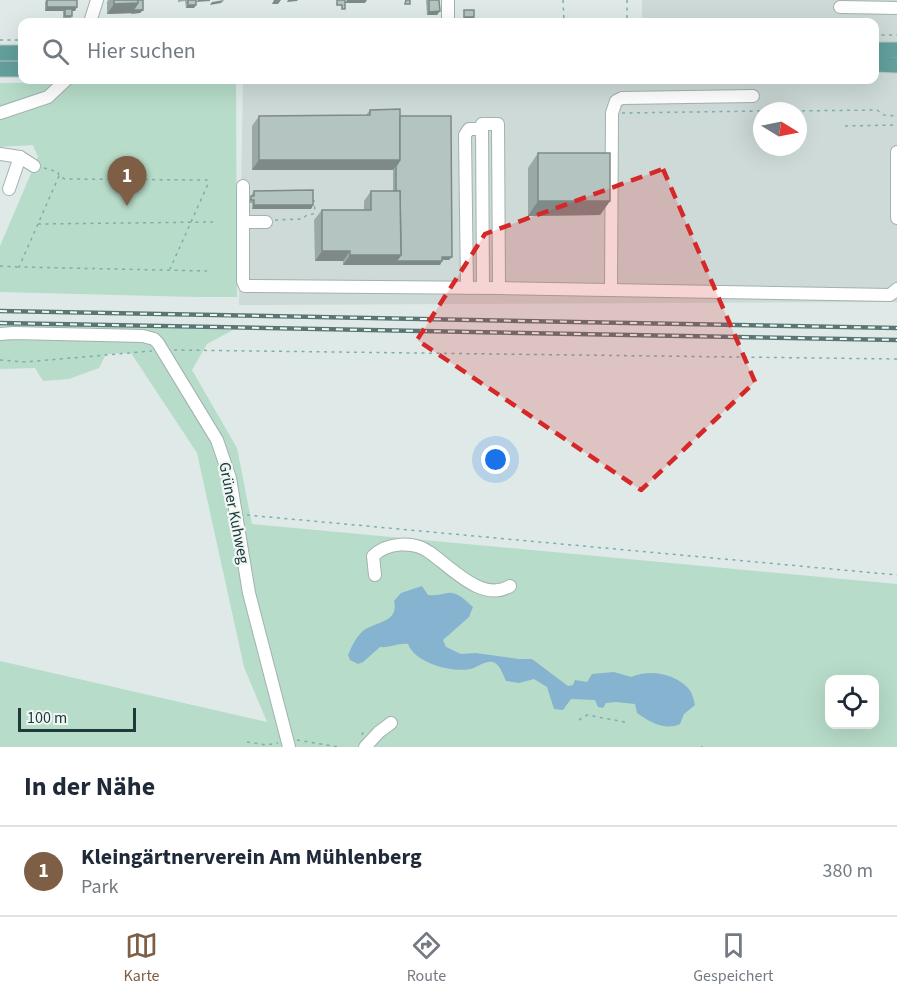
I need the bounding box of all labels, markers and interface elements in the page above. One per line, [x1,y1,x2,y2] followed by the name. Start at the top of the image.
[18,18,879,84] search box
[39,35,72,68] icon: search
[87,35,196,67] text: Hier suchen
[753,102,807,156] north arrow
[108,156,146,206] pin: 1
[481,445,510,474] your location
[213,460,255,566] street label: Grüner Kuhweg
[825,675,879,729] map controls
[825,675,879,729] button: locate
[18,705,136,732] scale bar
[27,707,67,729] text: 100 m
[24,768,155,805] text: In der Nähe
[81,841,422,873] text: Kleingärtnerverein Am Mühlenberg
[38,857,49,885] text: 1
[823,857,873,885] text: 380 m
[81,873,118,901] text: Park
[124,929,160,987] tab: Karte
[407,929,446,987] tab: Route
[693,929,773,987] tab: Gespeichert

